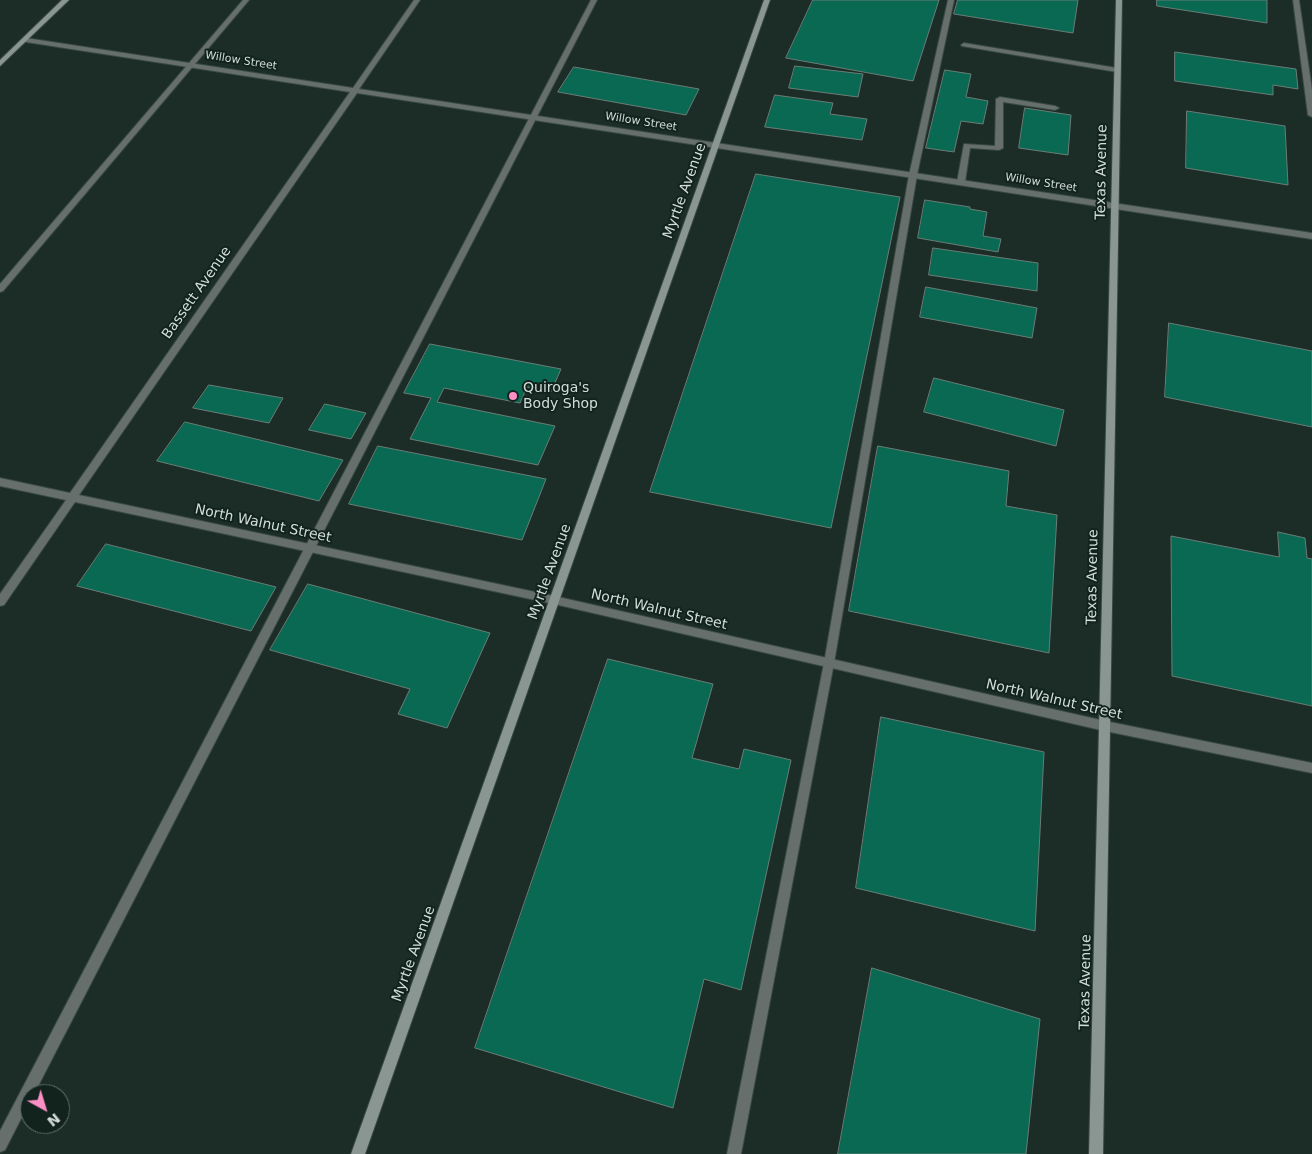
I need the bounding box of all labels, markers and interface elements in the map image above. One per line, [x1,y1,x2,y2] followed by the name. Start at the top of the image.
[204,49,278,73] street label: Willow Street
[604,110,678,134] street label: Willow Street
[1093,124,1111,220] street label: Texas Avenue
[660,141,710,241] street label: Myrtle Avenue
[1004,171,1078,195] street label: Willow Street
[159,244,235,342] street label: Bassett Avenue
[523,380,598,412] place label: Quiroga's Body Shop
[507,390,519,402] marker: Quiroga's Body Shop
[193,501,333,547] street label: North Walnut Street
[525,522,575,622] street label: Myrtle Avenue
[1084,529,1102,625] street label: Texas Avenue
[589,586,729,634] street label: North Walnut Street
[984,676,1124,724] street label: North Walnut Street
[389,904,439,1004] street label: Myrtle Avenue
[1077,934,1095,1030] street label: Texas Avenue
[20,1084,70,1134] north arrow
[44,1110,63,1130] text: N

